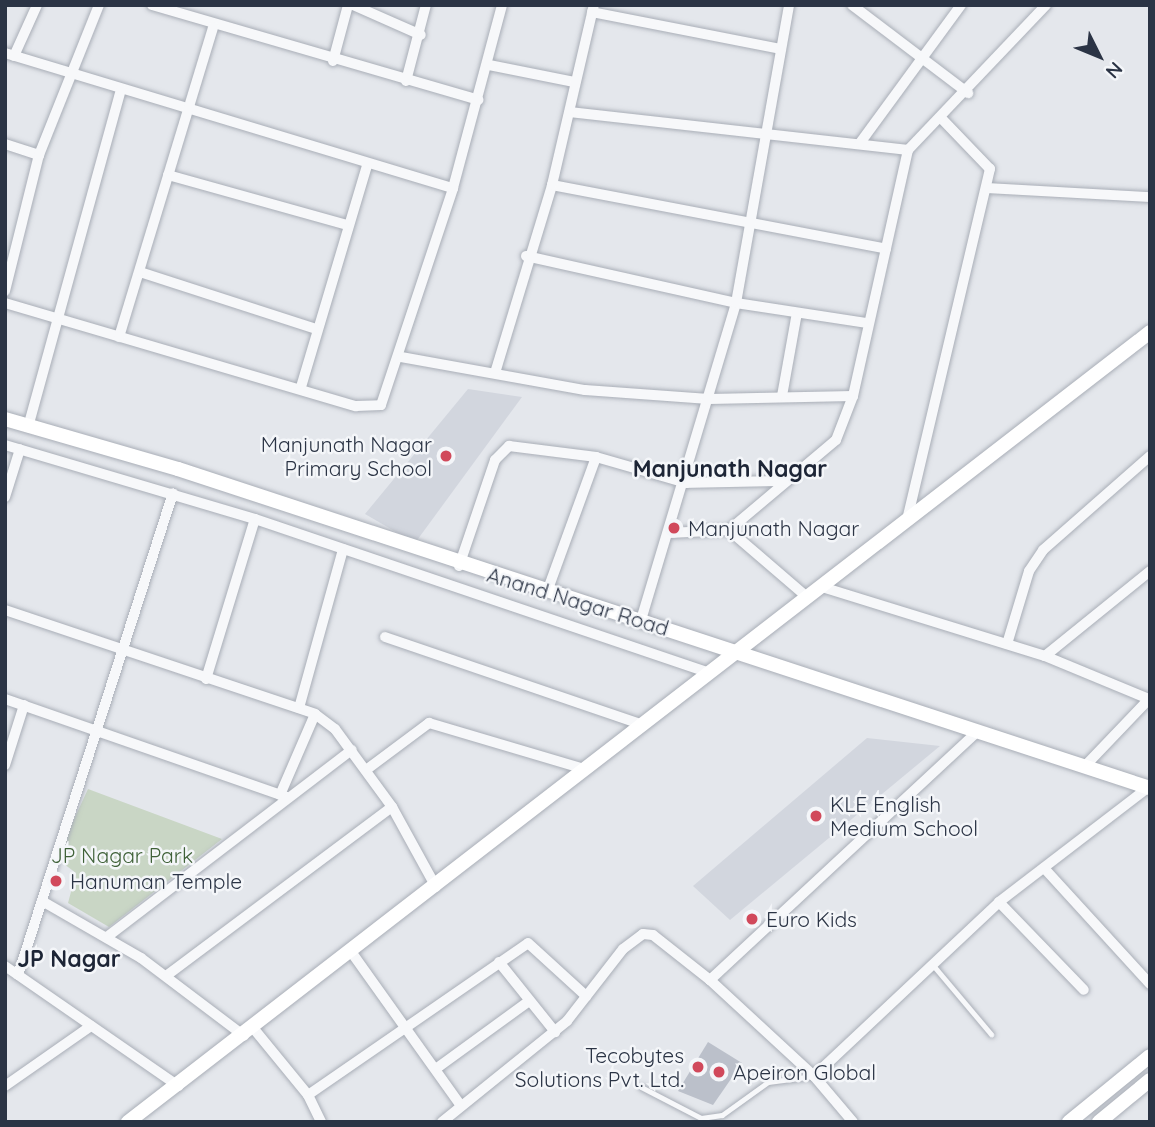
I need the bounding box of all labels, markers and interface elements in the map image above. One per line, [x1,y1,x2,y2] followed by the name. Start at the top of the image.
[1064,21,1134,91] north arrow
[1101,57,1128,84] text: N
[261,431,432,481] place label: Manjunath Nagar Primary School
[438,448,454,464] marker: Manjunath Nagar Primary School
[633,455,827,483] district label: Manjunath Nagar
[688,515,859,541] place label: Manjunath Nagar
[666,520,682,536] marker: Manjunath Nagar
[484,561,672,641] street label: Anand Nagar Road
[830,791,978,841] place label: KLE English Medium School
[808,808,824,824] marker: KLE English Medium School
[51,842,193,868] park label: JP Nagar Park
[70,868,242,894] place label: Hanuman Temple
[48,873,64,889] marker: Hanuman Temple
[766,906,857,932] place label: Euro Kids
[744,911,760,927] marker: Euro Kids
[17,945,121,973] district label: JP Nagar
[515,1042,684,1092] place label: Tecobytes Solutions Pvt. Ltd.
[690,1059,706,1075] marker: Tecobytes Solutions Pvt. Ltd.
[733,1059,876,1085] place label: Apeiron Global
[711,1064,727,1080] marker: Apeiron Global

